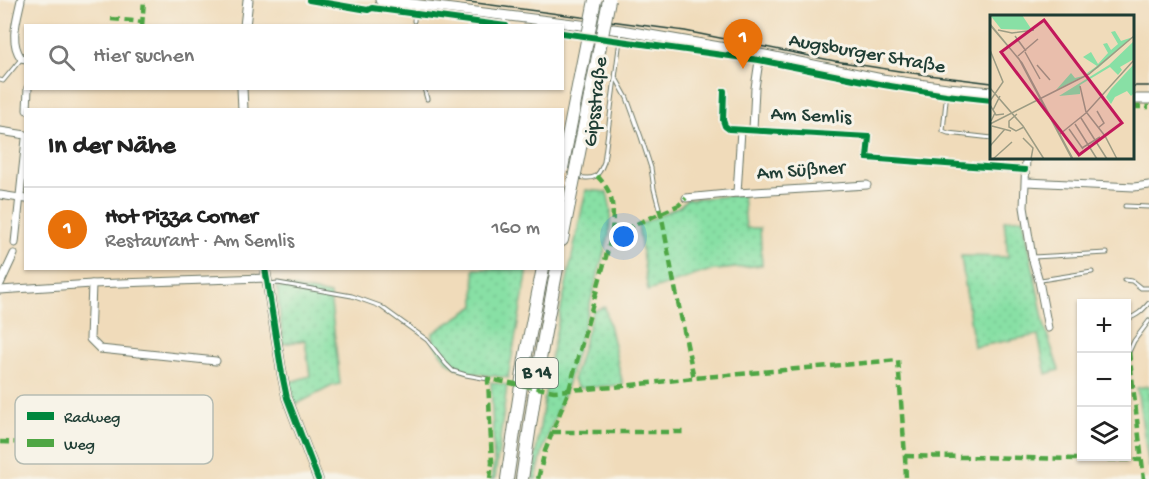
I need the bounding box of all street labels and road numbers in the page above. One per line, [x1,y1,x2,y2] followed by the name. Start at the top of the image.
[787,30,948,80] street label: Augsburger Straße
[580,55,614,148] street label: Gipsstraße
[770,103,852,131] street label: Am Semlis
[756,157,848,187] street label: Am Süßner
[516,358,558,388] road number: B 14

